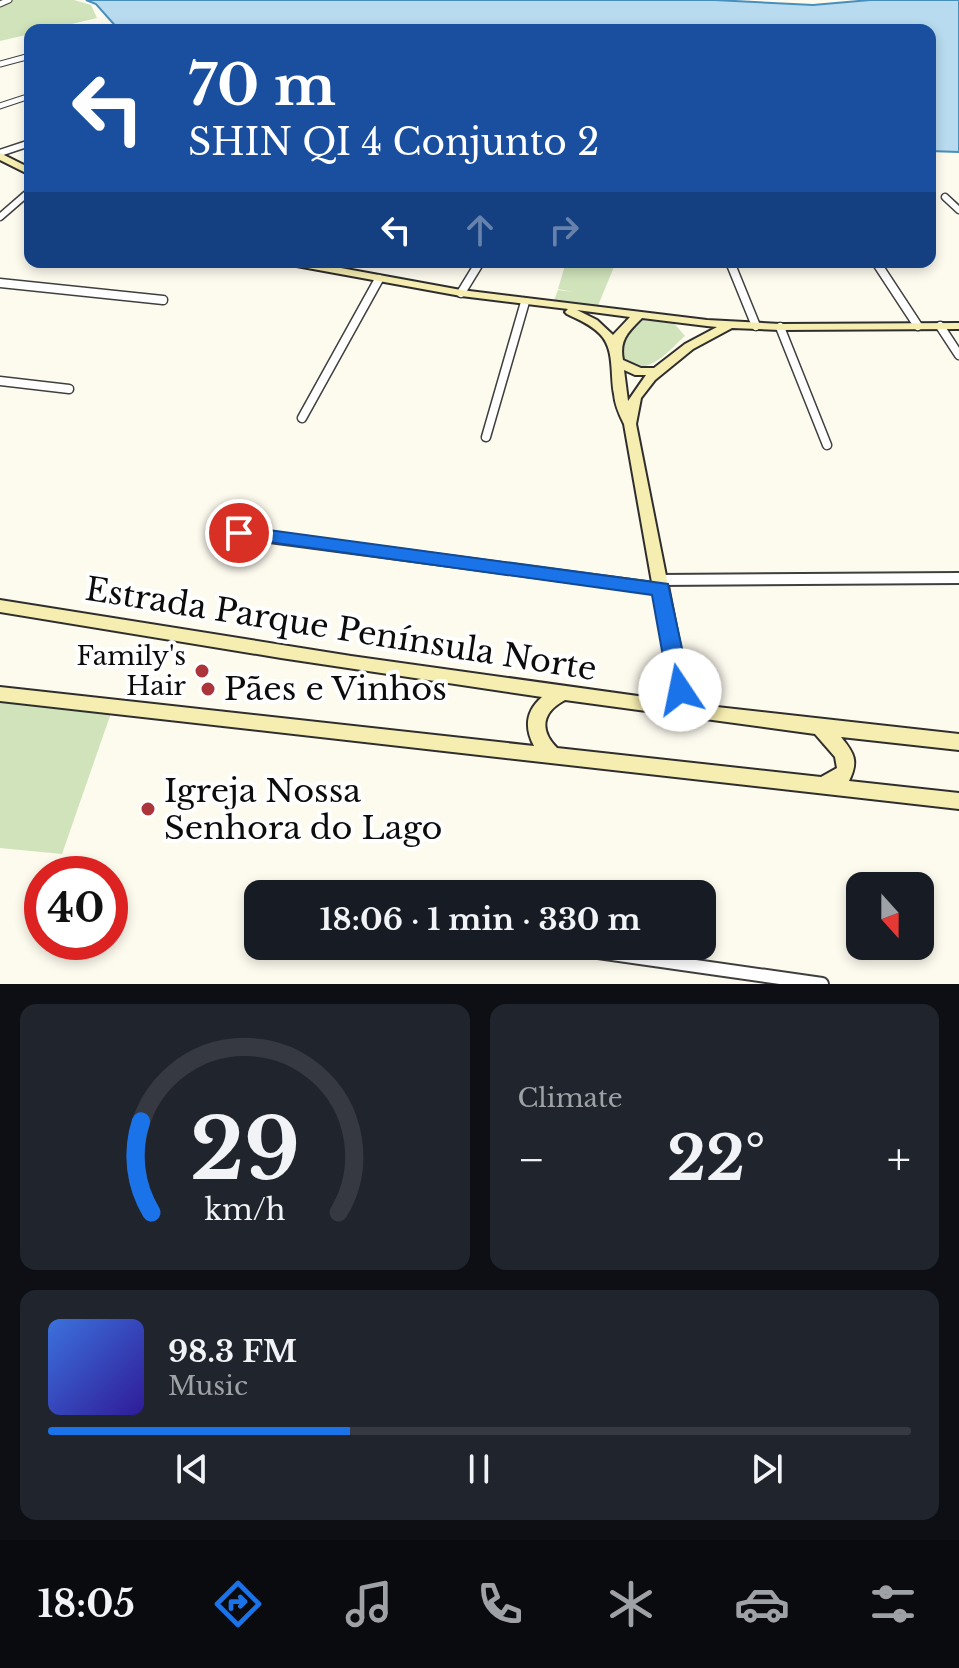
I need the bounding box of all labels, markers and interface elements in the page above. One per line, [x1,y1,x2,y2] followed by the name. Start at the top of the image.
[188,51,336,120] text: 70 m
[56,56,160,160] icon: left
[188,120,599,165] text: SHIN QI 4 Conjunto 2
[374,208,418,252] icon: left
[458,208,502,252] icon: ahead
[542,208,586,252] icon: right
[205,499,273,567] pin
[217,511,261,555] icon: arrive
[83,569,599,689] street label: Estrada Parque Península Norte
[76,640,187,702] place label: Family's Hair
[638,648,722,732] position arrow
[193,662,211,680] marker: Family's Hair
[224,669,447,709] place label: Pães e Vinhos
[199,680,217,698] marker: Pães e Vinhos
[164,771,442,848] place label: Igreja Nossa Senhora do Lago
[139,800,157,818] marker: Igreja Nossa Senhora do Lago
[24,856,128,960] speed limit sign: 40
[846,872,934,960] north arrow
[846,872,934,960] map controls
[319,901,641,938] text: 18:06 · 1 min · 330 m
[518,1082,623,1114] text: Climate
[190,1098,300,1201] text: 29
[667,1122,765,1196] text: 22°
[518,1132,545,1187] text: −
[887,1132,911,1187] text: +
[204,1192,285,1228] text: km/h
[168,1333,297,1370] text: 98.3 FM
[168,1370,248,1402] text: Music
[170,1447,214,1491] icon: previous
[457,1447,501,1491] icon: pause
[745,1447,789,1491] icon: next
[210,1576,266,1632] icon: directions
[341,1576,397,1632] icon: music
[472,1576,528,1632] icon: phone
[603,1576,659,1632] icon: climate
[734,1576,790,1632] icon: car
[865,1576,921,1632] icon: filters
[38,1582,135,1627] text: 18:05

